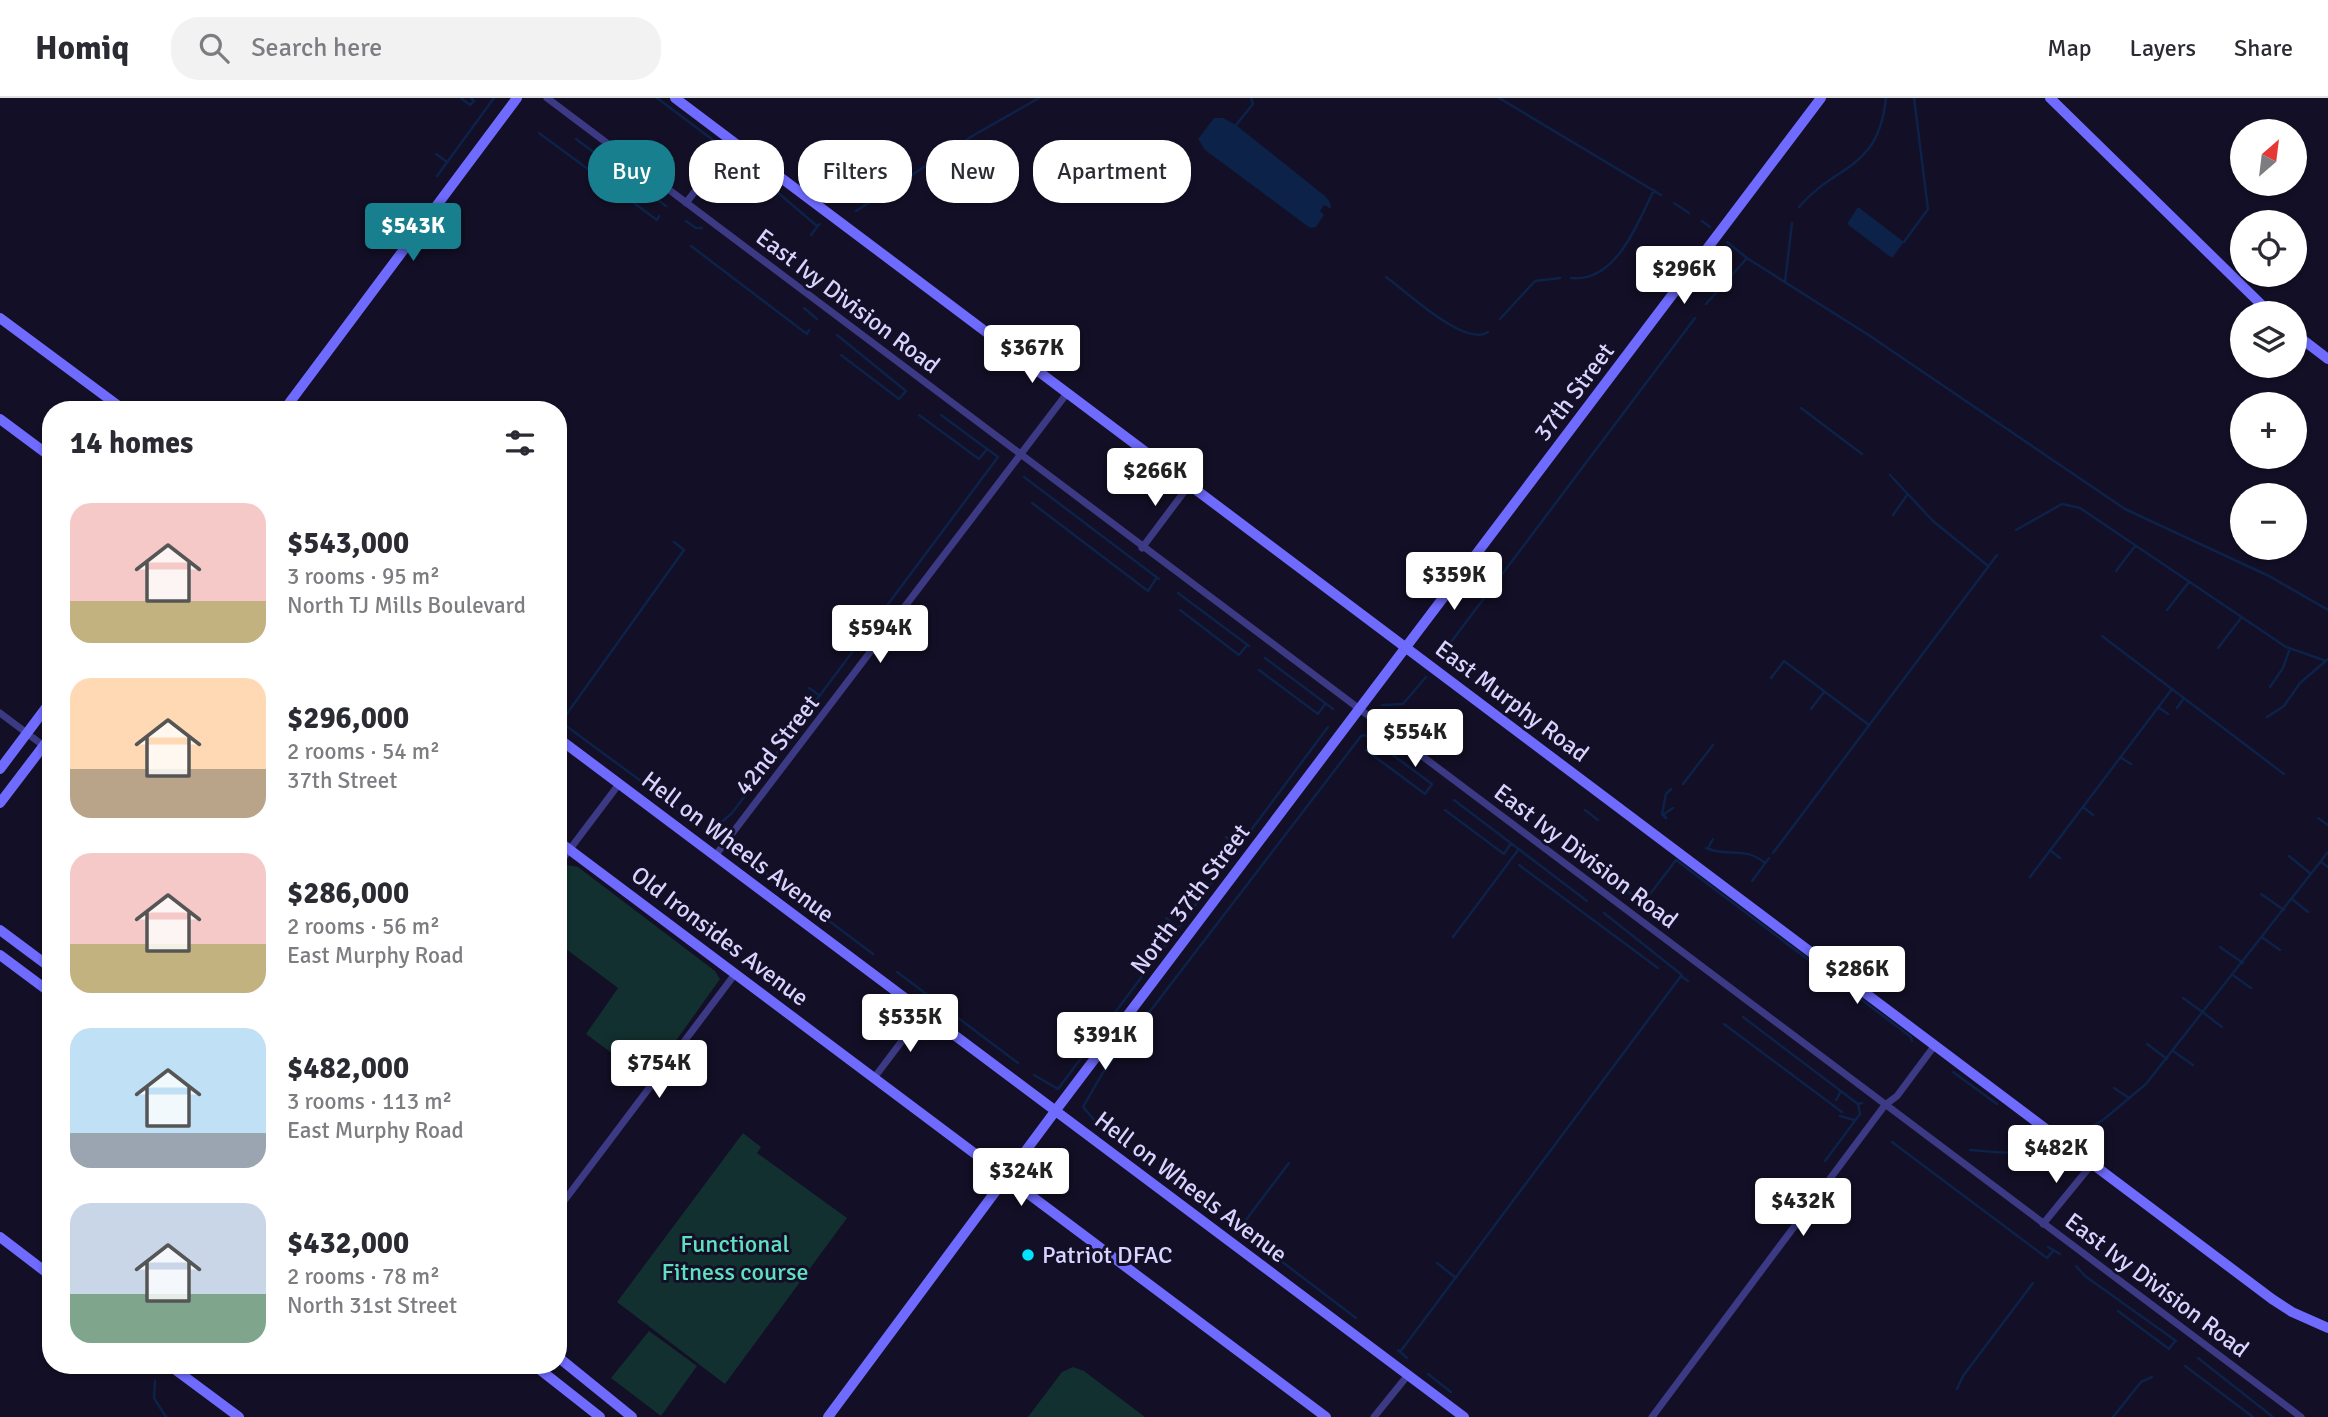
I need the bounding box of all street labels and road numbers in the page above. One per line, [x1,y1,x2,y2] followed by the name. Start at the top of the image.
[750,222,946,380] street label: East Ivy Division Road
[1527,337,1621,447] street label: 37th Street
[1429,634,1595,768] street label: East Murphy Road
[728,689,826,801] street label: 42nd Street
[636,765,840,929] street label: Hell on Wheels Avenue
[1488,777,1684,935] street label: East Ivy Division Road
[1124,818,1256,980] street label: North 37th Street
[625,860,815,1012] street label: Old Ironsides Avenue
[1089,1105,1293,1269] street label: Hell on Wheels Avenue
[2059,1206,2255,1364] street label: East Ivy Division Road

